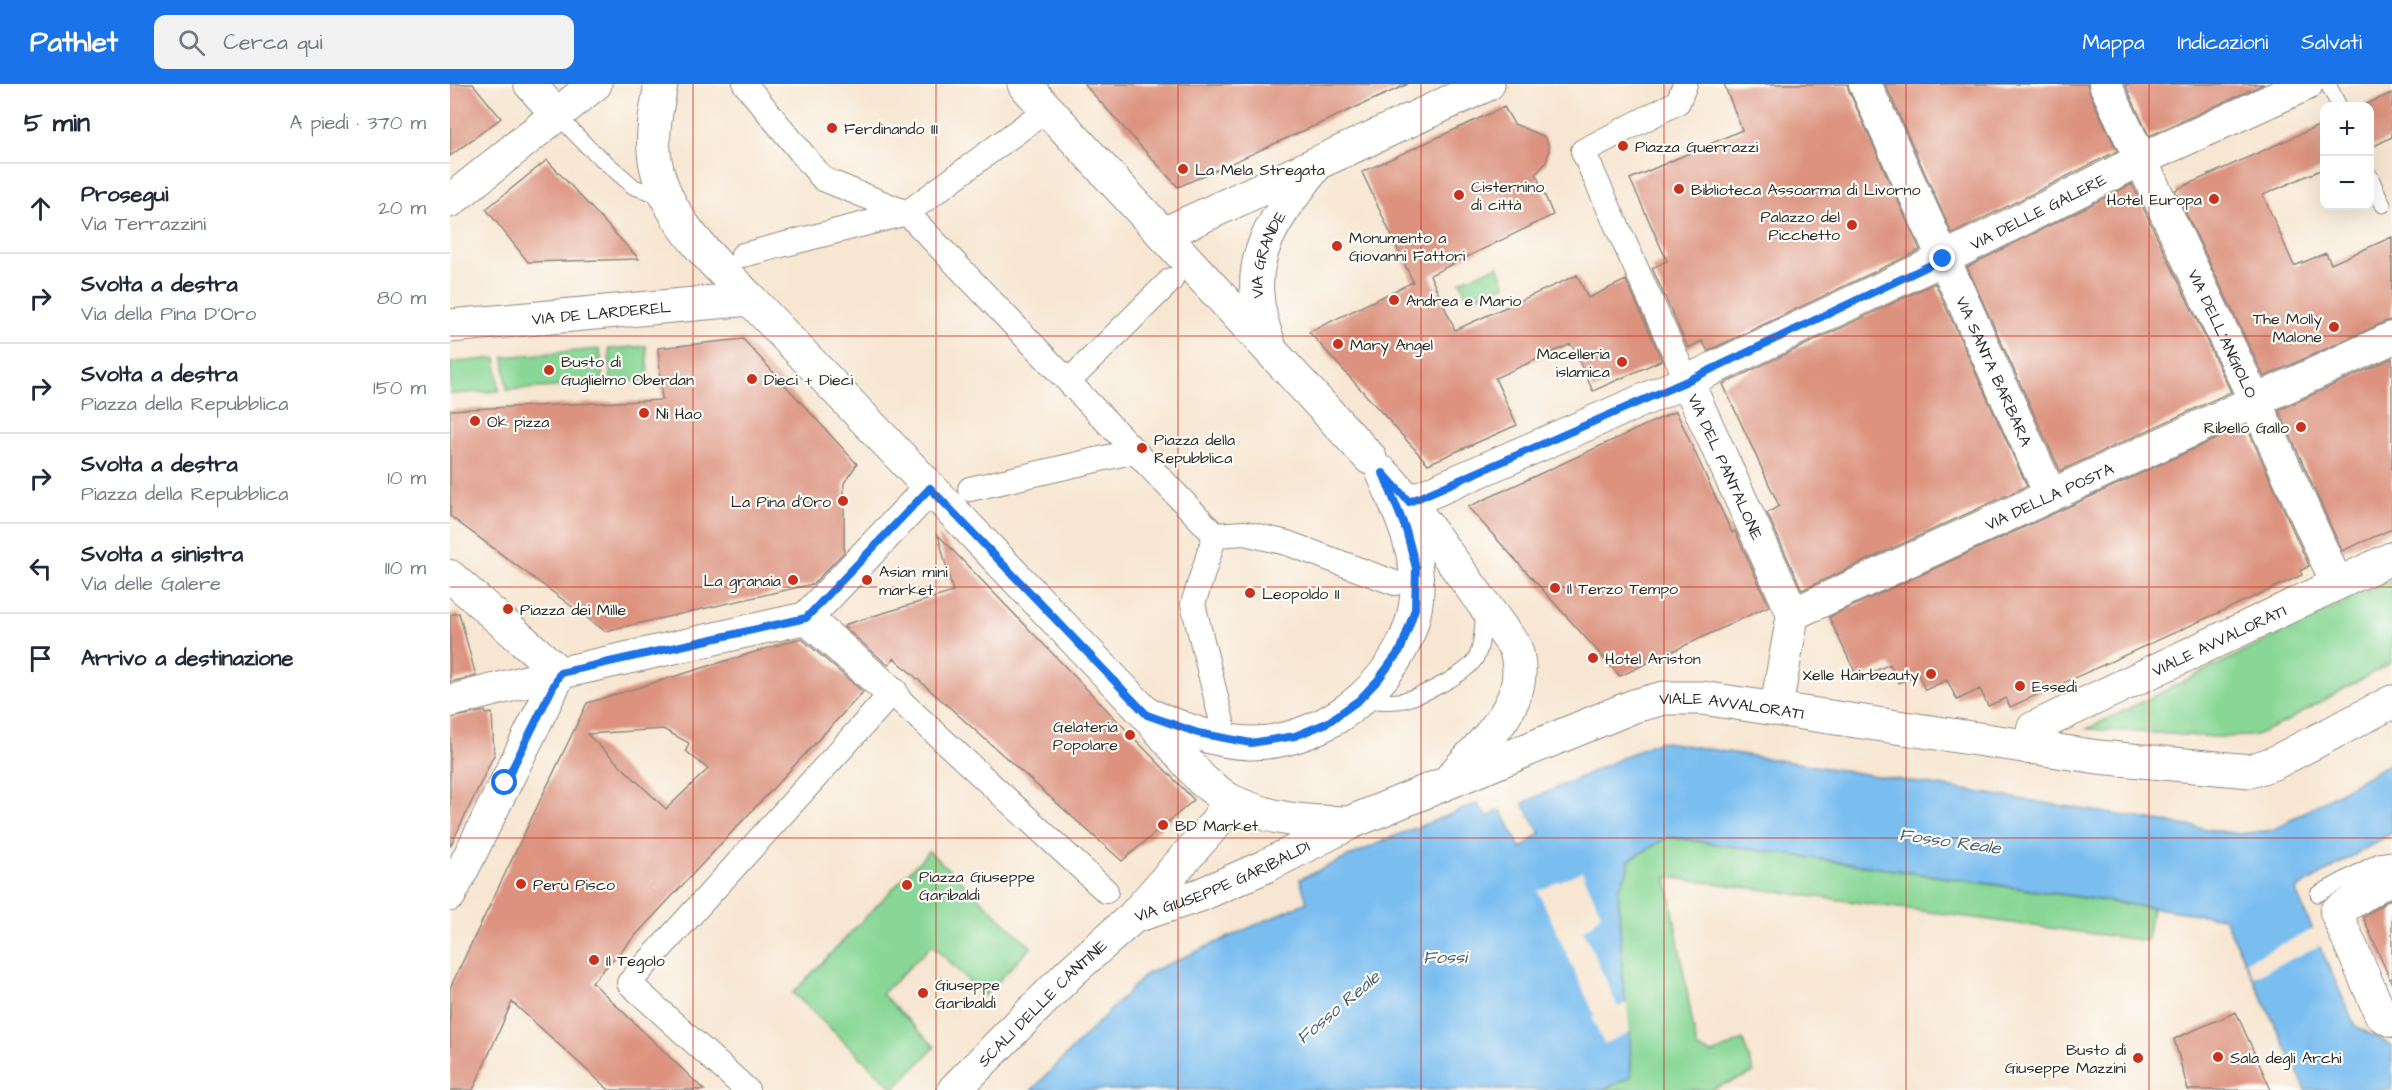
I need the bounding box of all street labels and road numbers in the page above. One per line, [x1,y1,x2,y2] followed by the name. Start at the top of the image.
[1967,169,2111,256] street label: VIA DELLE GALERE
[1246,206,1292,299] street label: VIA GRANDE
[2182,266,2262,402] street label: VIA DELL'ANGIOLO
[1950,293,2037,450] street label: VIA SANTA BARBARA
[531,296,672,331] street label: VIA DE LARDEREL
[1682,390,1768,544] street label: VIA DEL PANTALONE
[1982,458,2117,536] street label: VIA DELLA POSTA
[2149,600,2290,682] street label: VIALE AVVALORATI
[1659,688,1806,725] street label: VIALE AVVALORATI
[1132,835,1314,927] street label: VIA GIUSEPPE GARIBALDI
[973,935,1113,1072] street label: SCALI DELLE CANTINE

